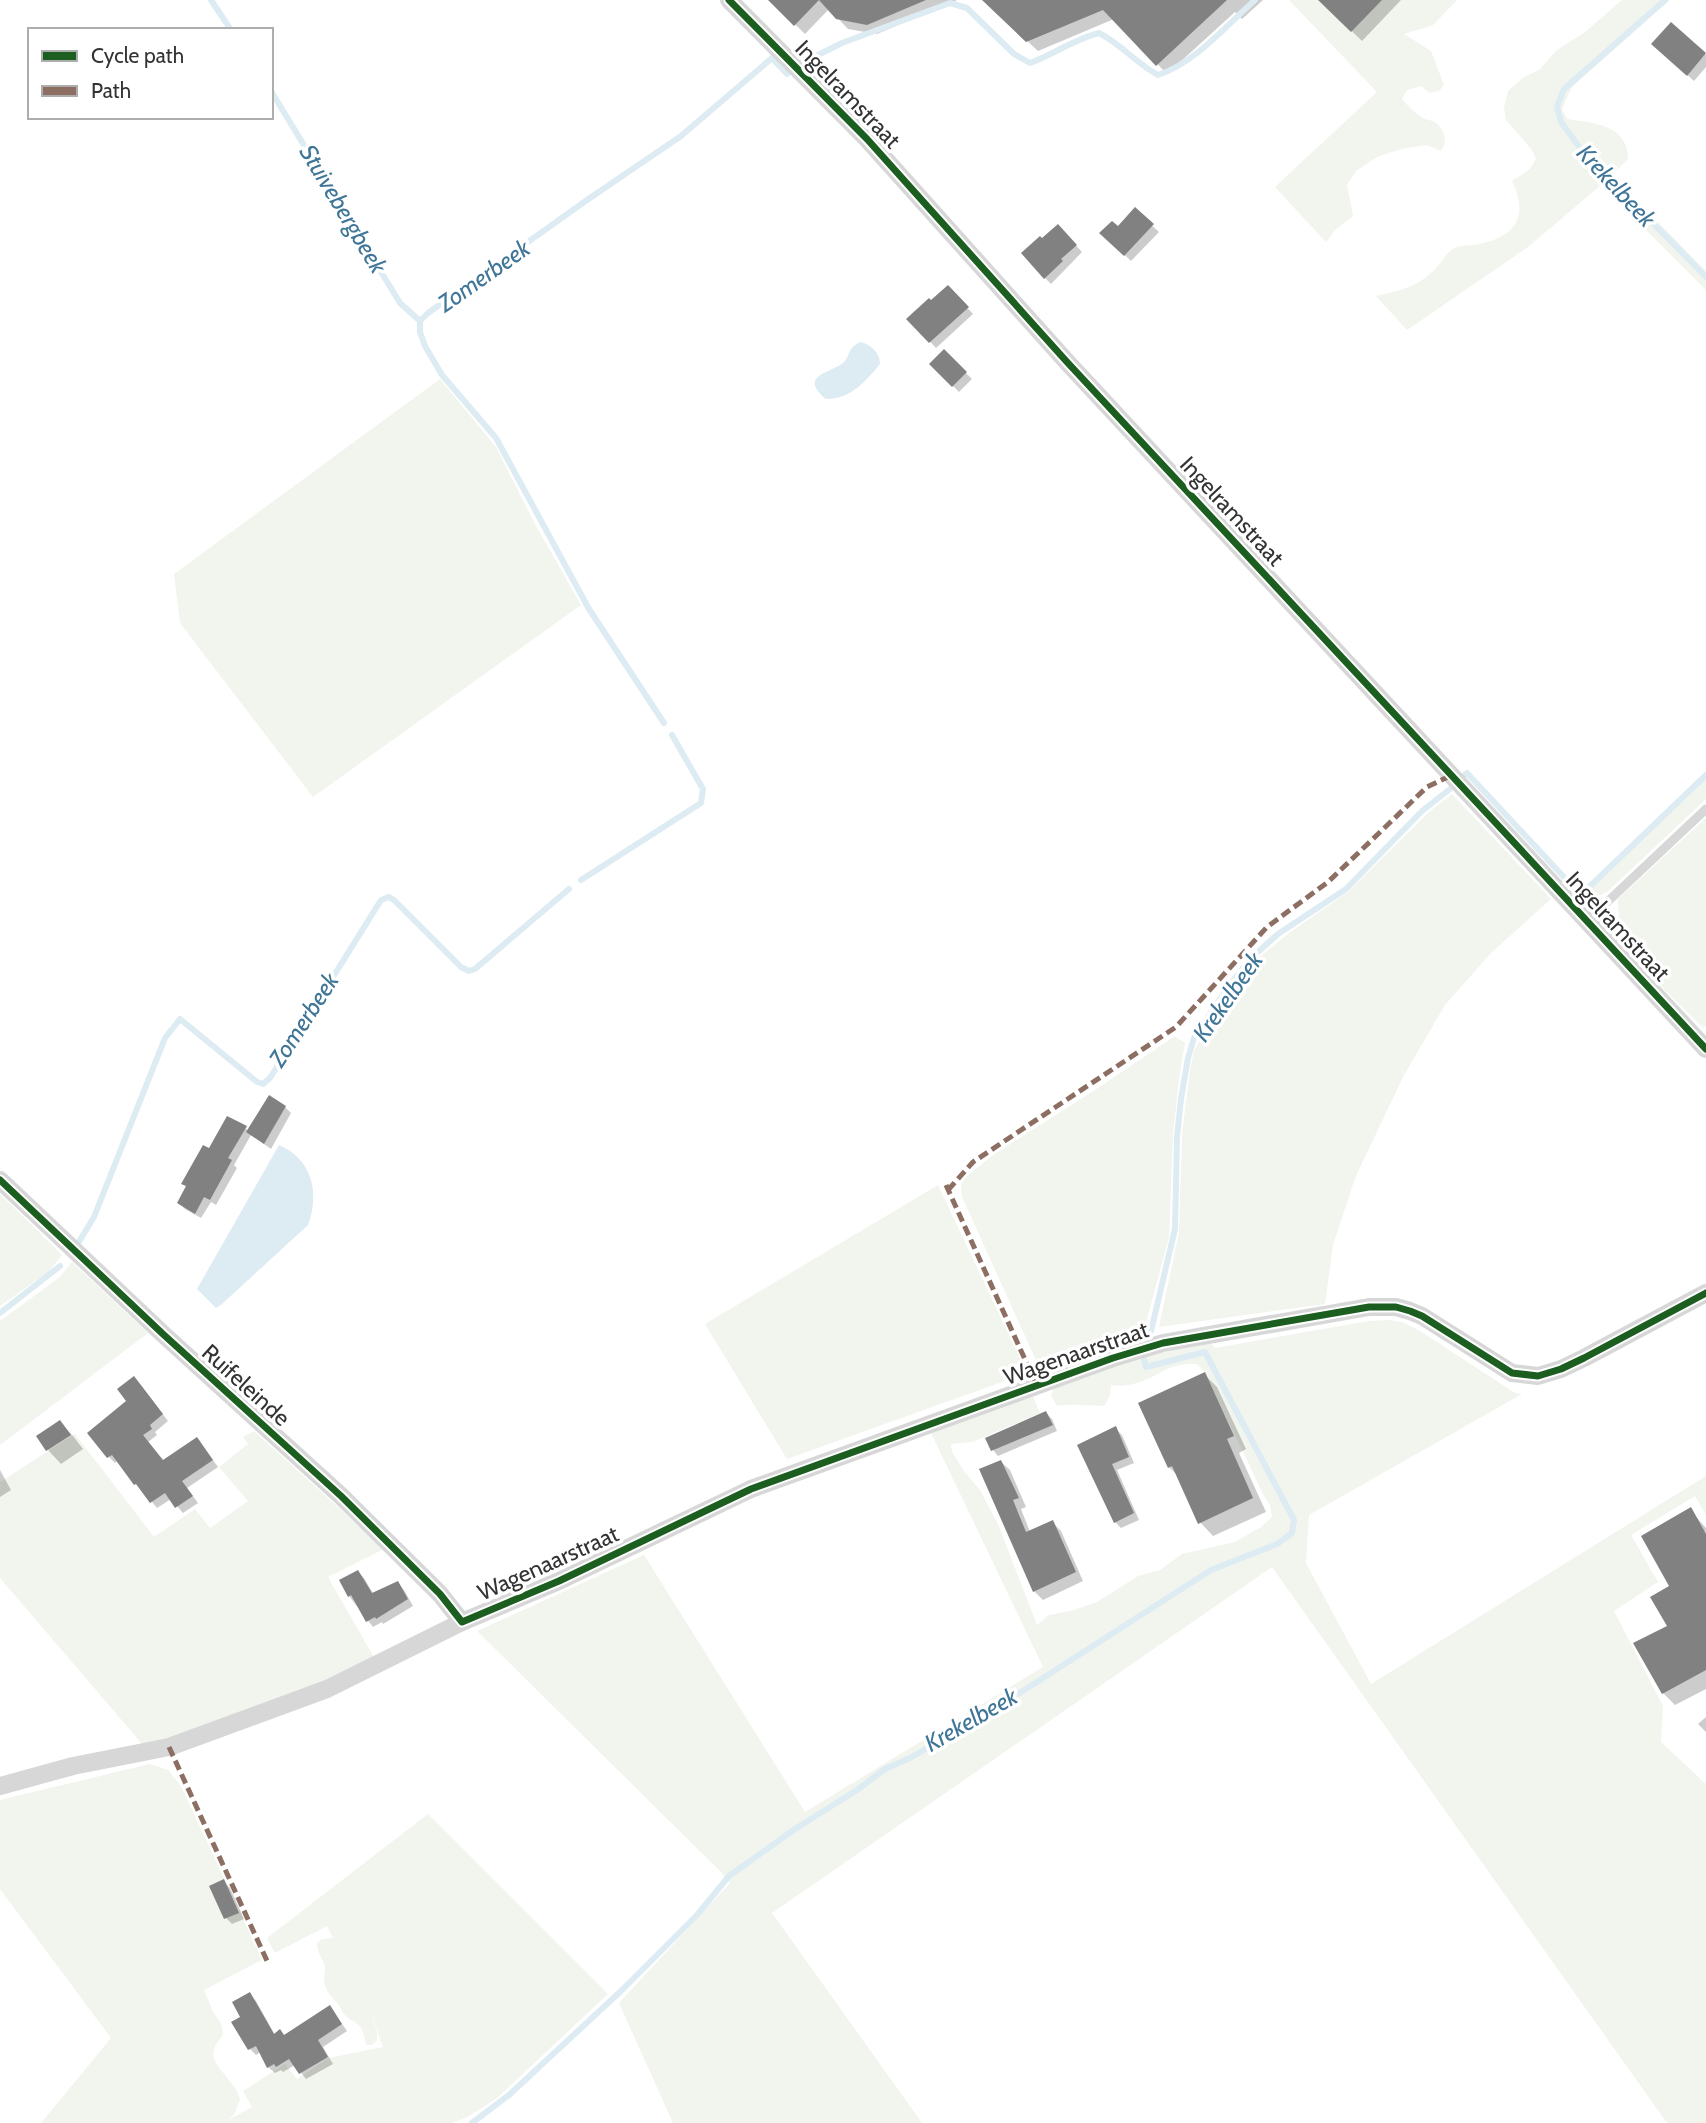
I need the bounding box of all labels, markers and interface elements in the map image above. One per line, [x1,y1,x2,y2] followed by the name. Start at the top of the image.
[28,28,273,119] legend
[789,34,907,154] street label: Ingelramstraat
[91,43,184,68] text: Cycle path
[91,78,131,103] text: Path
[1571,138,1662,233] water label: Krekelbeek
[294,139,394,279] water label: Stuivebergbeek
[431,233,536,318] water label: Zomerbeek
[1174,450,1290,572] street label: Ingelramstraat
[1560,865,1676,987] street label: Ingelramstraat
[1186,946,1269,1047] water label: Krekelbeek
[262,967,345,1073] water label: Zomerbeek
[1000,1315,1152,1391] street label: Wagenaarstraat
[196,1338,296,1432] street label: Ruifeleinde
[473,1519,623,1607] street label: Wagenaarstraat
[919,1681,1023,1758] water label: Krekelbeek

